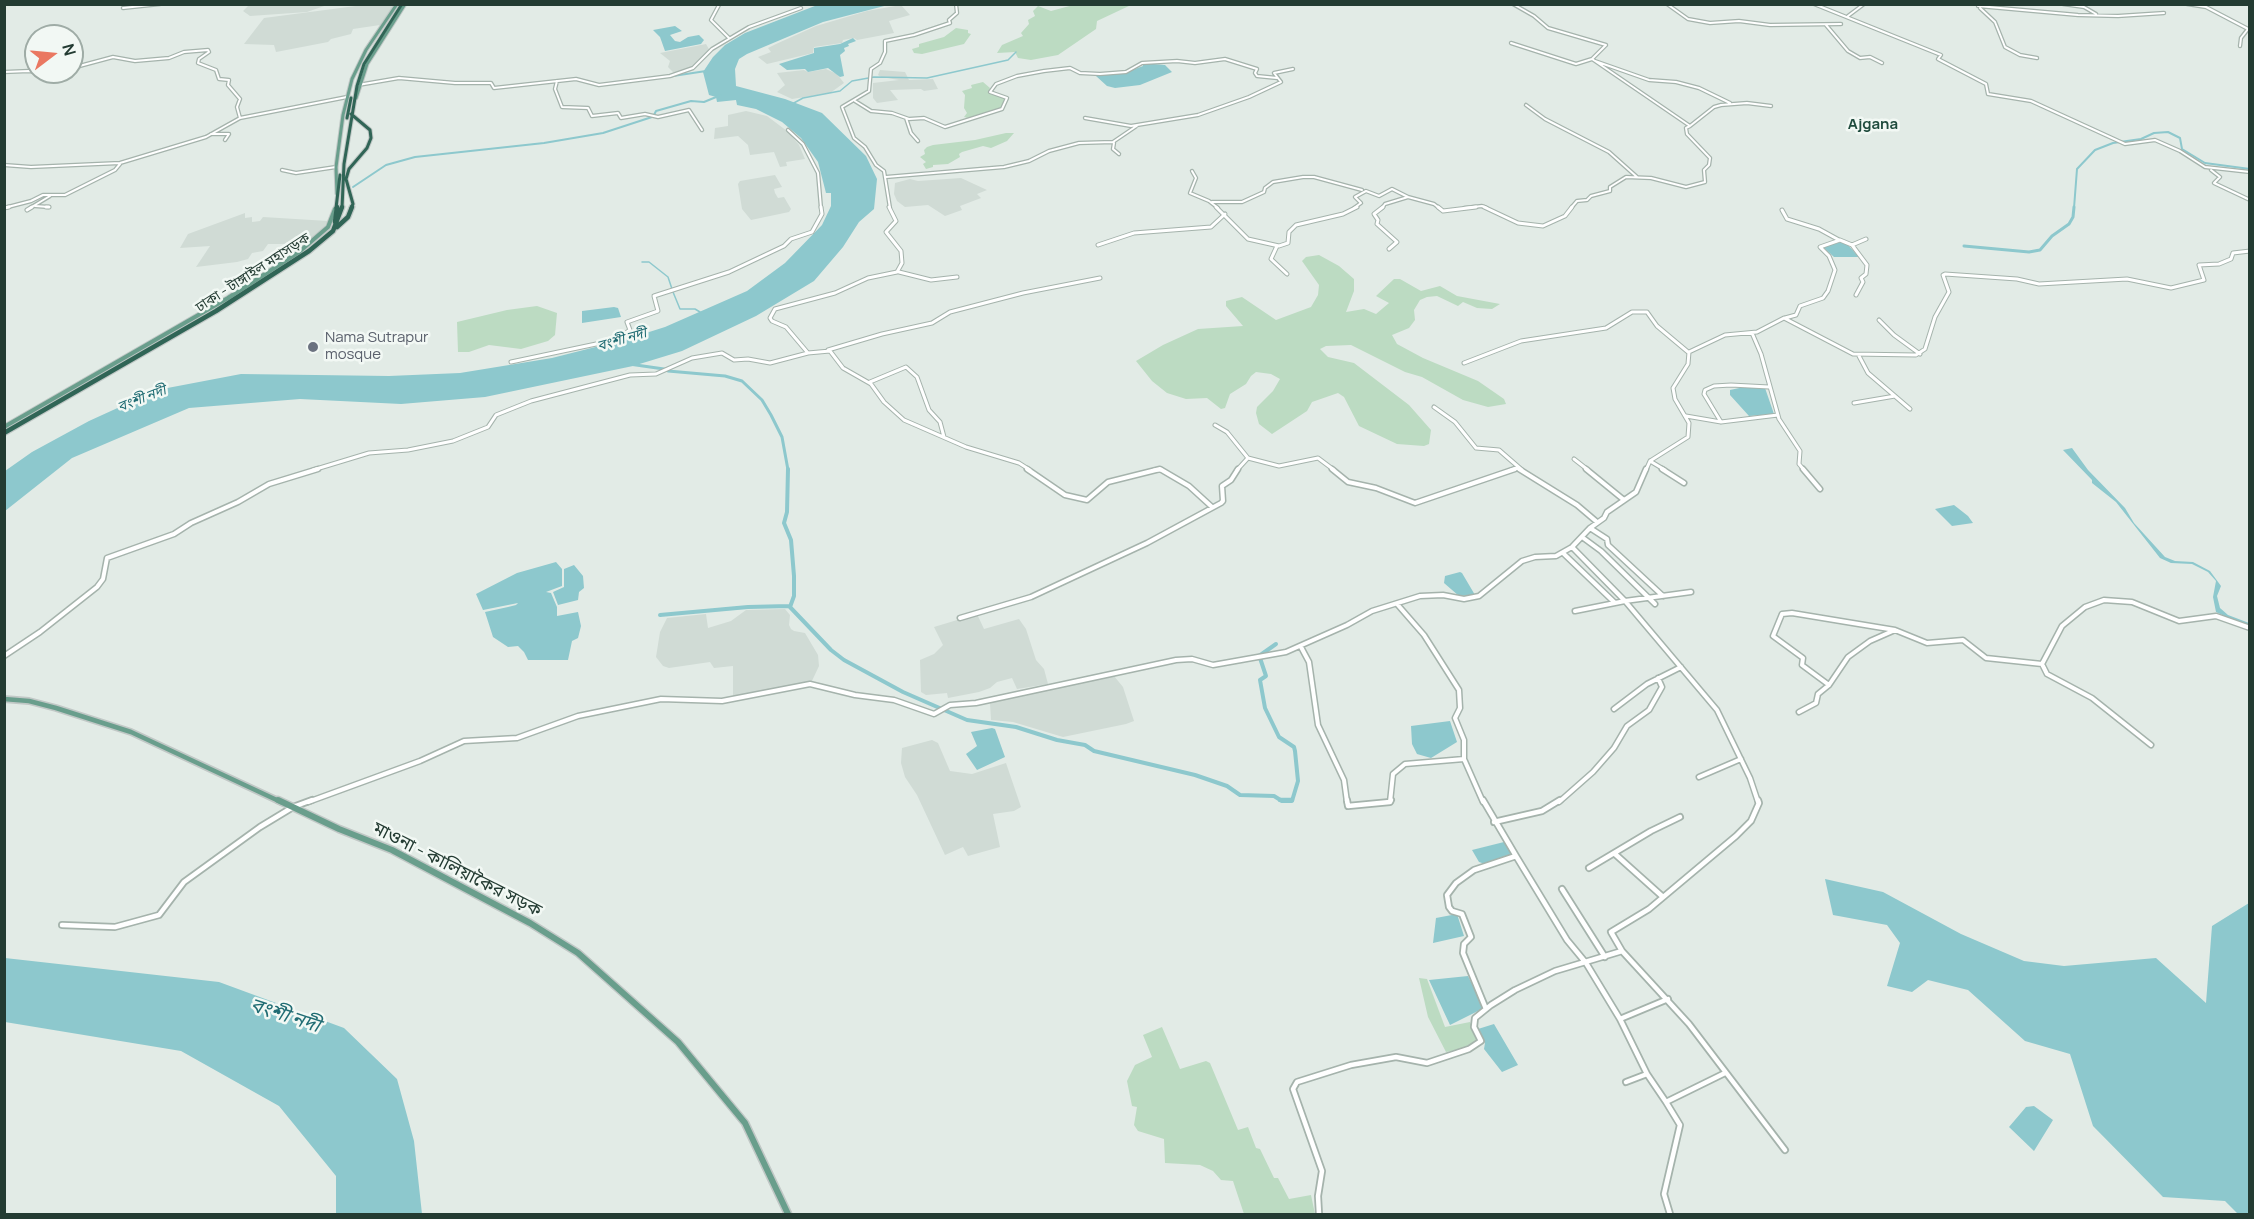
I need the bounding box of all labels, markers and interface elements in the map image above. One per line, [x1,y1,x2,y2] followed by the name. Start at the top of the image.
[24,24,84,84] north arrow
[57,41,82,58] text: N
[1848,116,1898,134] district label: Ajgana
[193,230,313,316] street label: ঢাকা - টাঙ্গাইল মহাসড়ক
[595,325,649,355] water label: বংশী নদী
[325,329,428,364] place label: Nama Sutrapur mosque
[306,340,320,354] marker: Nama Sutrapur mosque
[115,382,169,416] water label: বংশী নদী
[369,818,545,922] street label: মাওনা - কালিয়াকৈর সড়ক
[247,993,323,1039] water label: বংশী নদী

